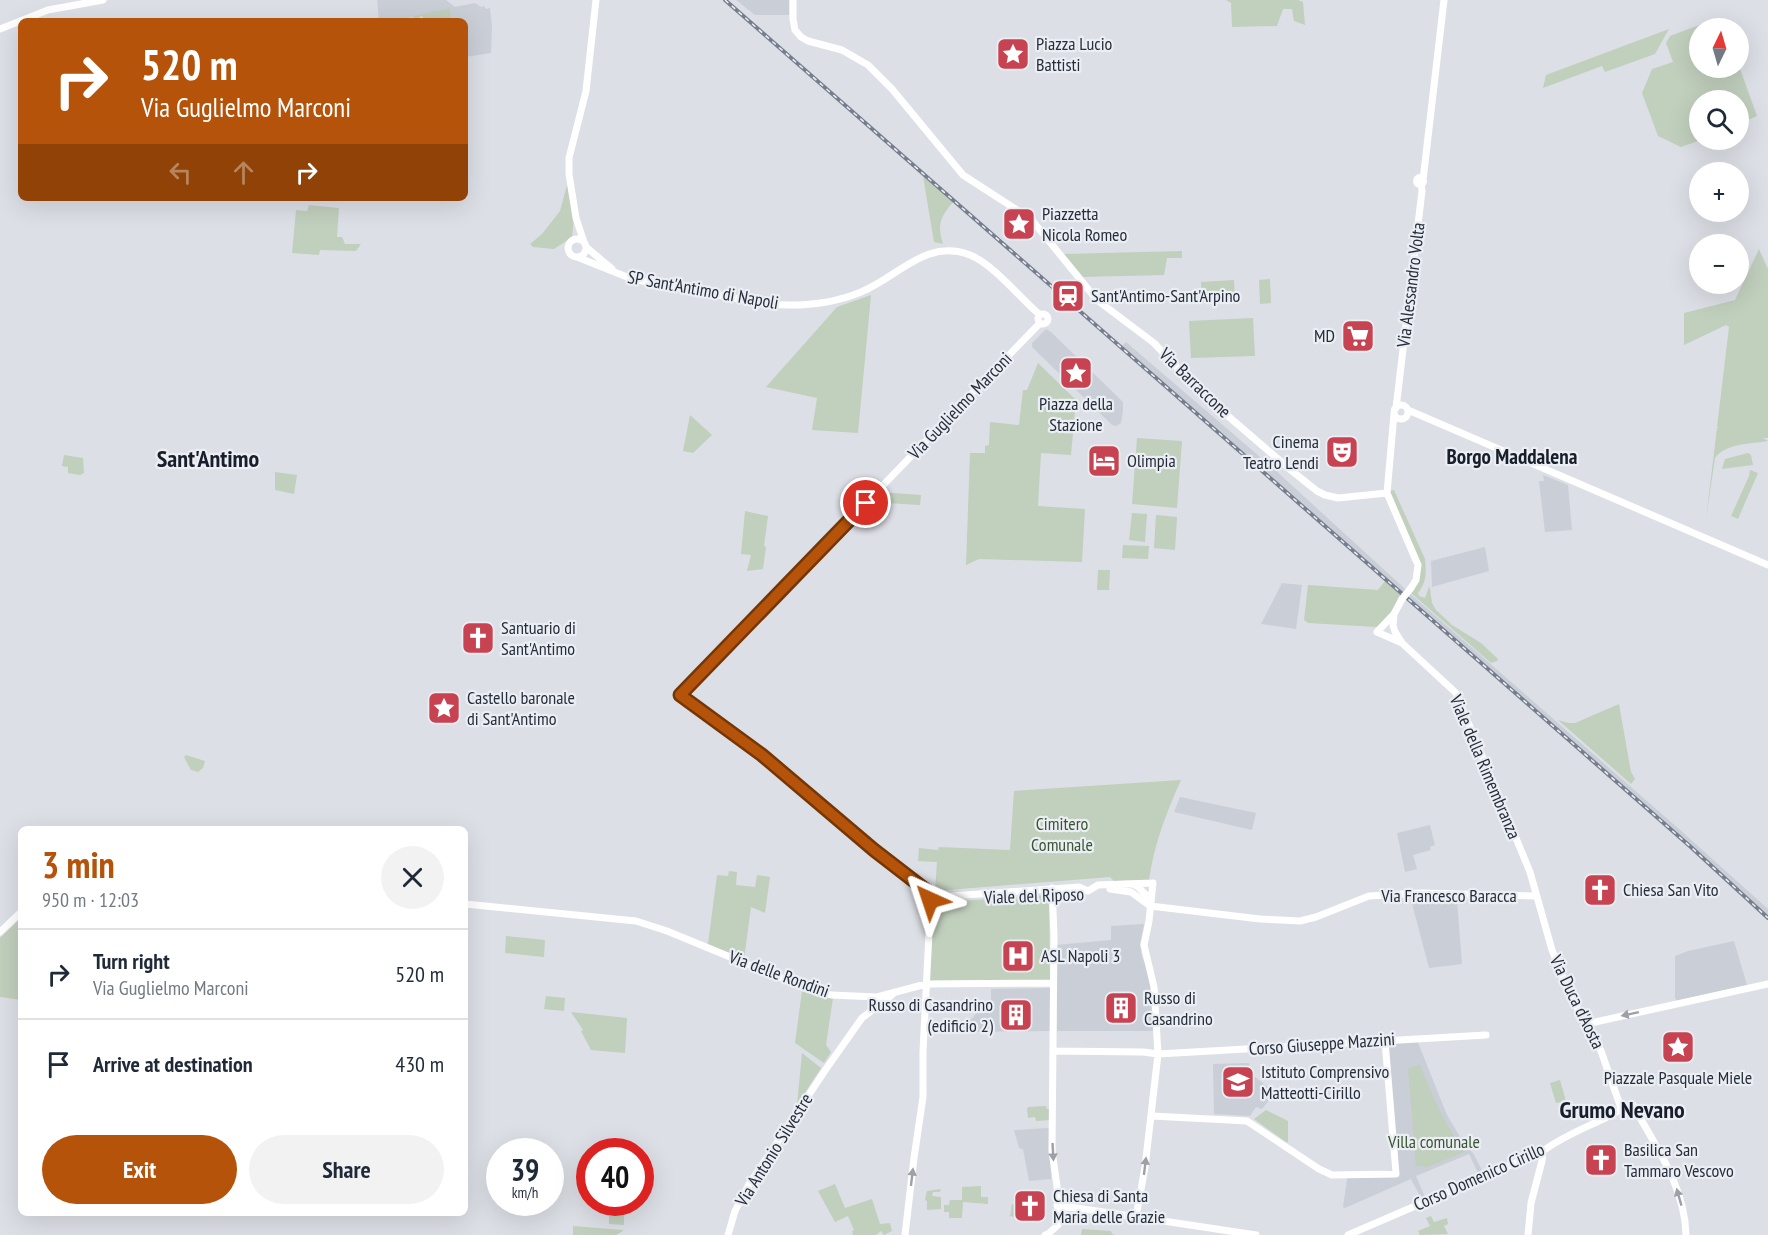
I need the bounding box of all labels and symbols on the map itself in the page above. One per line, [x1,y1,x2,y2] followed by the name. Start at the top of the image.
[1689,18,1749,78] north arrow
[1036,32,1113,76] place label: Piazza Lucio Battisti
[995,36,1031,72] place icon: Piazza Lucio Battisti
[1042,202,1127,246] place label: Piazzetta Nicola Romeo
[1001,206,1037,242] place icon: Piazzetta Nicola Romeo
[1391,221,1430,350] street label: Via Alessandro Volta
[626,265,780,314] street label: SP Sant'Antimo di Napoli
[1050,278,1086,314] station icon: Sant'Antimo-Sant'Arpino
[1091,284,1241,307] place label: Sant'Antimo-Sant'Arpino
[1340,318,1376,354] supermarket icon: MD
[1314,324,1335,347] place label: MD
[1154,342,1236,423] street label: Via Barraccone
[902,347,1017,465] street label: Via Guglielmo Marconi
[1058,355,1094,391] place icon: Piazza della Stazione
[1039,392,1113,436] place label: Piazza della Stazione
[1243,430,1319,474] place label: Cinema Teatro Lendi
[1324,434,1360,470] theatre icon: Cinema Teatro Lendi
[157,443,260,474] district label: Sant'Antimo
[1086,443,1122,479] hotel icon: Olimpia
[1447,443,1578,470] district label: Borgo Maddalena
[1127,449,1176,472] place label: Olimpia
[840,477,891,528] pin
[501,616,576,660] place label: Santuario di Sant'Antimo
[460,620,496,656] church icon: Santuario di Sant'Antimo
[467,686,575,730] place label: Castello baronale di Sant'Antimo
[426,690,462,726] place icon: Castello baronale di Sant'Antimo
[1444,690,1526,842] street label: Viale della Rimembranza
[1031,812,1093,856] park label: Cimitero Comunale
[898,868,962,932] position arrow
[1582,872,1618,908] church icon: Chiesa San Vito
[1623,878,1719,901] place label: Chiesa San Vito
[983,882,1085,909] street label: Viale del Riposo
[1380,884,1517,907] street label: Via Francesco Baracca
[1000,938,1036,974] hospital icon: ASL Napoli 3
[725,944,833,1002] street label: Via delle Rondini
[1041,944,1120,967] place label: ASL Napoli 3
[1544,950,1610,1052] street label: Via Duca d'Aosta
[1144,986,1213,1030] place label: Russo di Casandrino
[1103,990,1139,1026] building icon: Russo di Casandrino
[869,993,994,1037] place label: Russo di Casandrino (edificio 2)
[998,997,1034,1033] building icon: Russo di Casandrino (edificio 2)
[1620,1010,1639,1019] one-way arrow
[1248,1027,1396,1060] street label: Corso Giuseppe Mazzini
[1660,1029,1696,1065] place icon: Piazzale Pasquale Miele
[1261,1060,1390,1104] place label: Istituto Comprensivo Matteotti-Cirillo
[1220,1064,1256,1100] school or university icon: Istituto Comprensivo Matteotti-Cirillo
[1604,1066,1752,1089] place label: Piazzale Pasquale Miele
[729,1089,817,1211] street label: Via Antonio Silvestre
[1559,1094,1685,1125] district label: Grumo Nevano
[1387,1130,1480,1153] park label: Villa comunale
[1410,1137,1548,1216] street label: Corso Domenico Cirillo
[576,1138,654,1216] speed limit sign: 40
[1624,1138,1734,1182] place label: Basilica San Tammaro Vescovo
[1048,1142,1058,1161] one-way arrow
[1583,1142,1619,1178] church icon: Basilica San Tammaro Vescovo
[1141,1157,1150,1176] one-way arrow
[907,1167,916,1186] one-way arrow
[1053,1184,1165,1228] place label: Chiesa di Santa Maria delle Grazie
[1012,1188,1048,1224] church icon: Chiesa di Santa Maria delle Grazie
[1674,1188,1684,1206] one-way arrow

